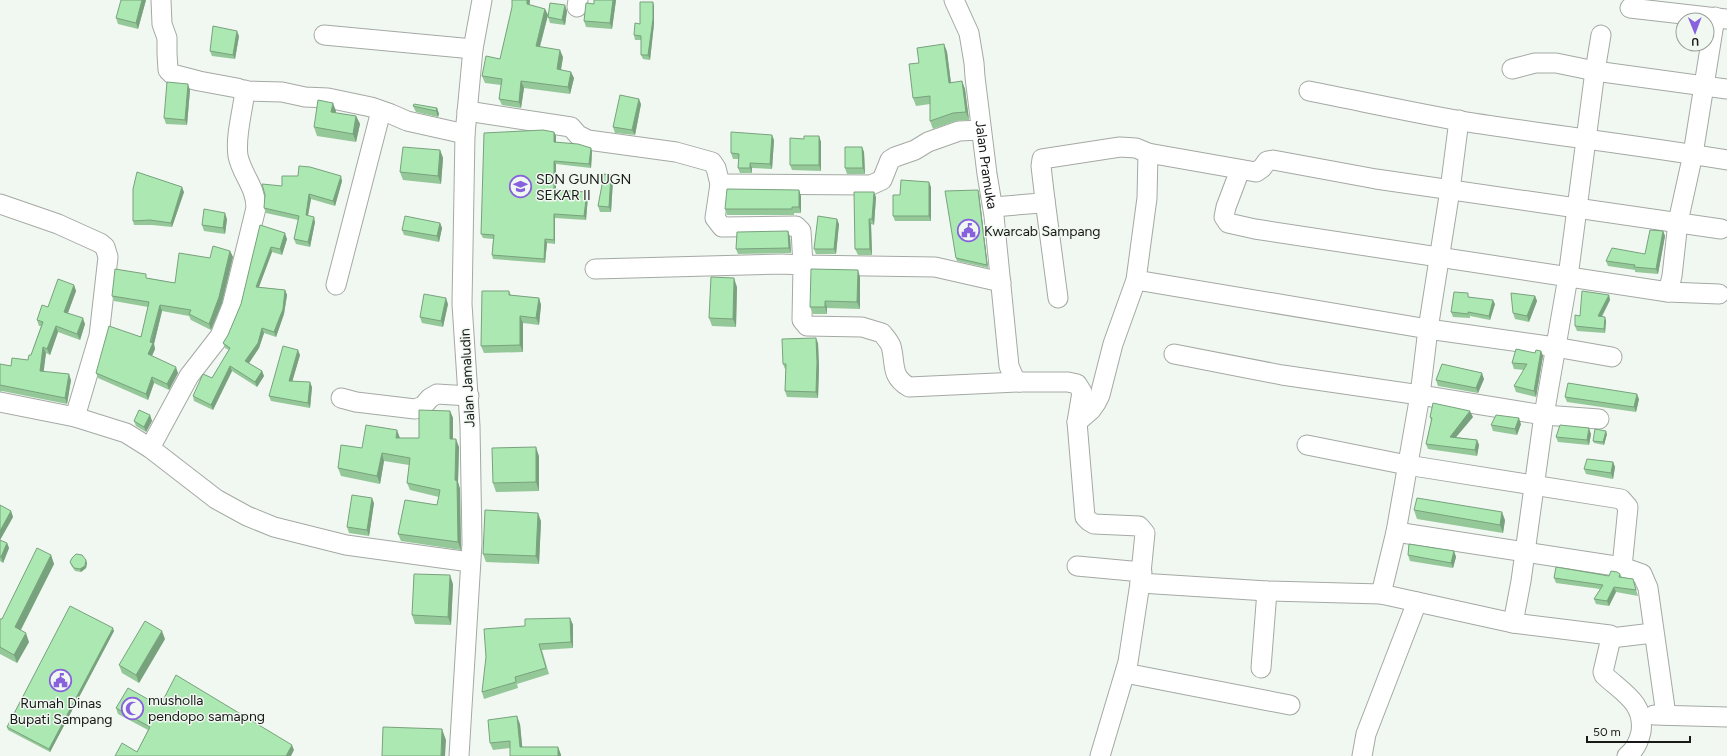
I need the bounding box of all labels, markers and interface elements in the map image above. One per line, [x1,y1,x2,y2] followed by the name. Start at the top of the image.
[1675,12,1715,52] north arrow
[1691,35,1699,48] text: U
[971,119,1001,210] street label: Jalan Pramuka
[536,171,631,204] place label: SDN GUNUGN SEKAR II
[507,174,533,200] school or university icon: SDN GUNUGN SEKAR II
[956,218,982,244] public building icon: Kwarcab Sampang
[984,223,1101,240] place label: Kwarcab Sampang
[456,328,479,428] street label: Jalan Jamaludin
[48,668,74,694] public building icon: Rumah Dinas Bupati Sampang
[148,692,265,725] place label: musholla pendopo samapng
[10,695,112,728] place label: Rumah Dinas Bupati Sampang
[120,695,146,721] mosque icon: musholla pendopo samapng
[1587,718,1690,744] scale bar
[1593,725,1621,739] text: 50 m

